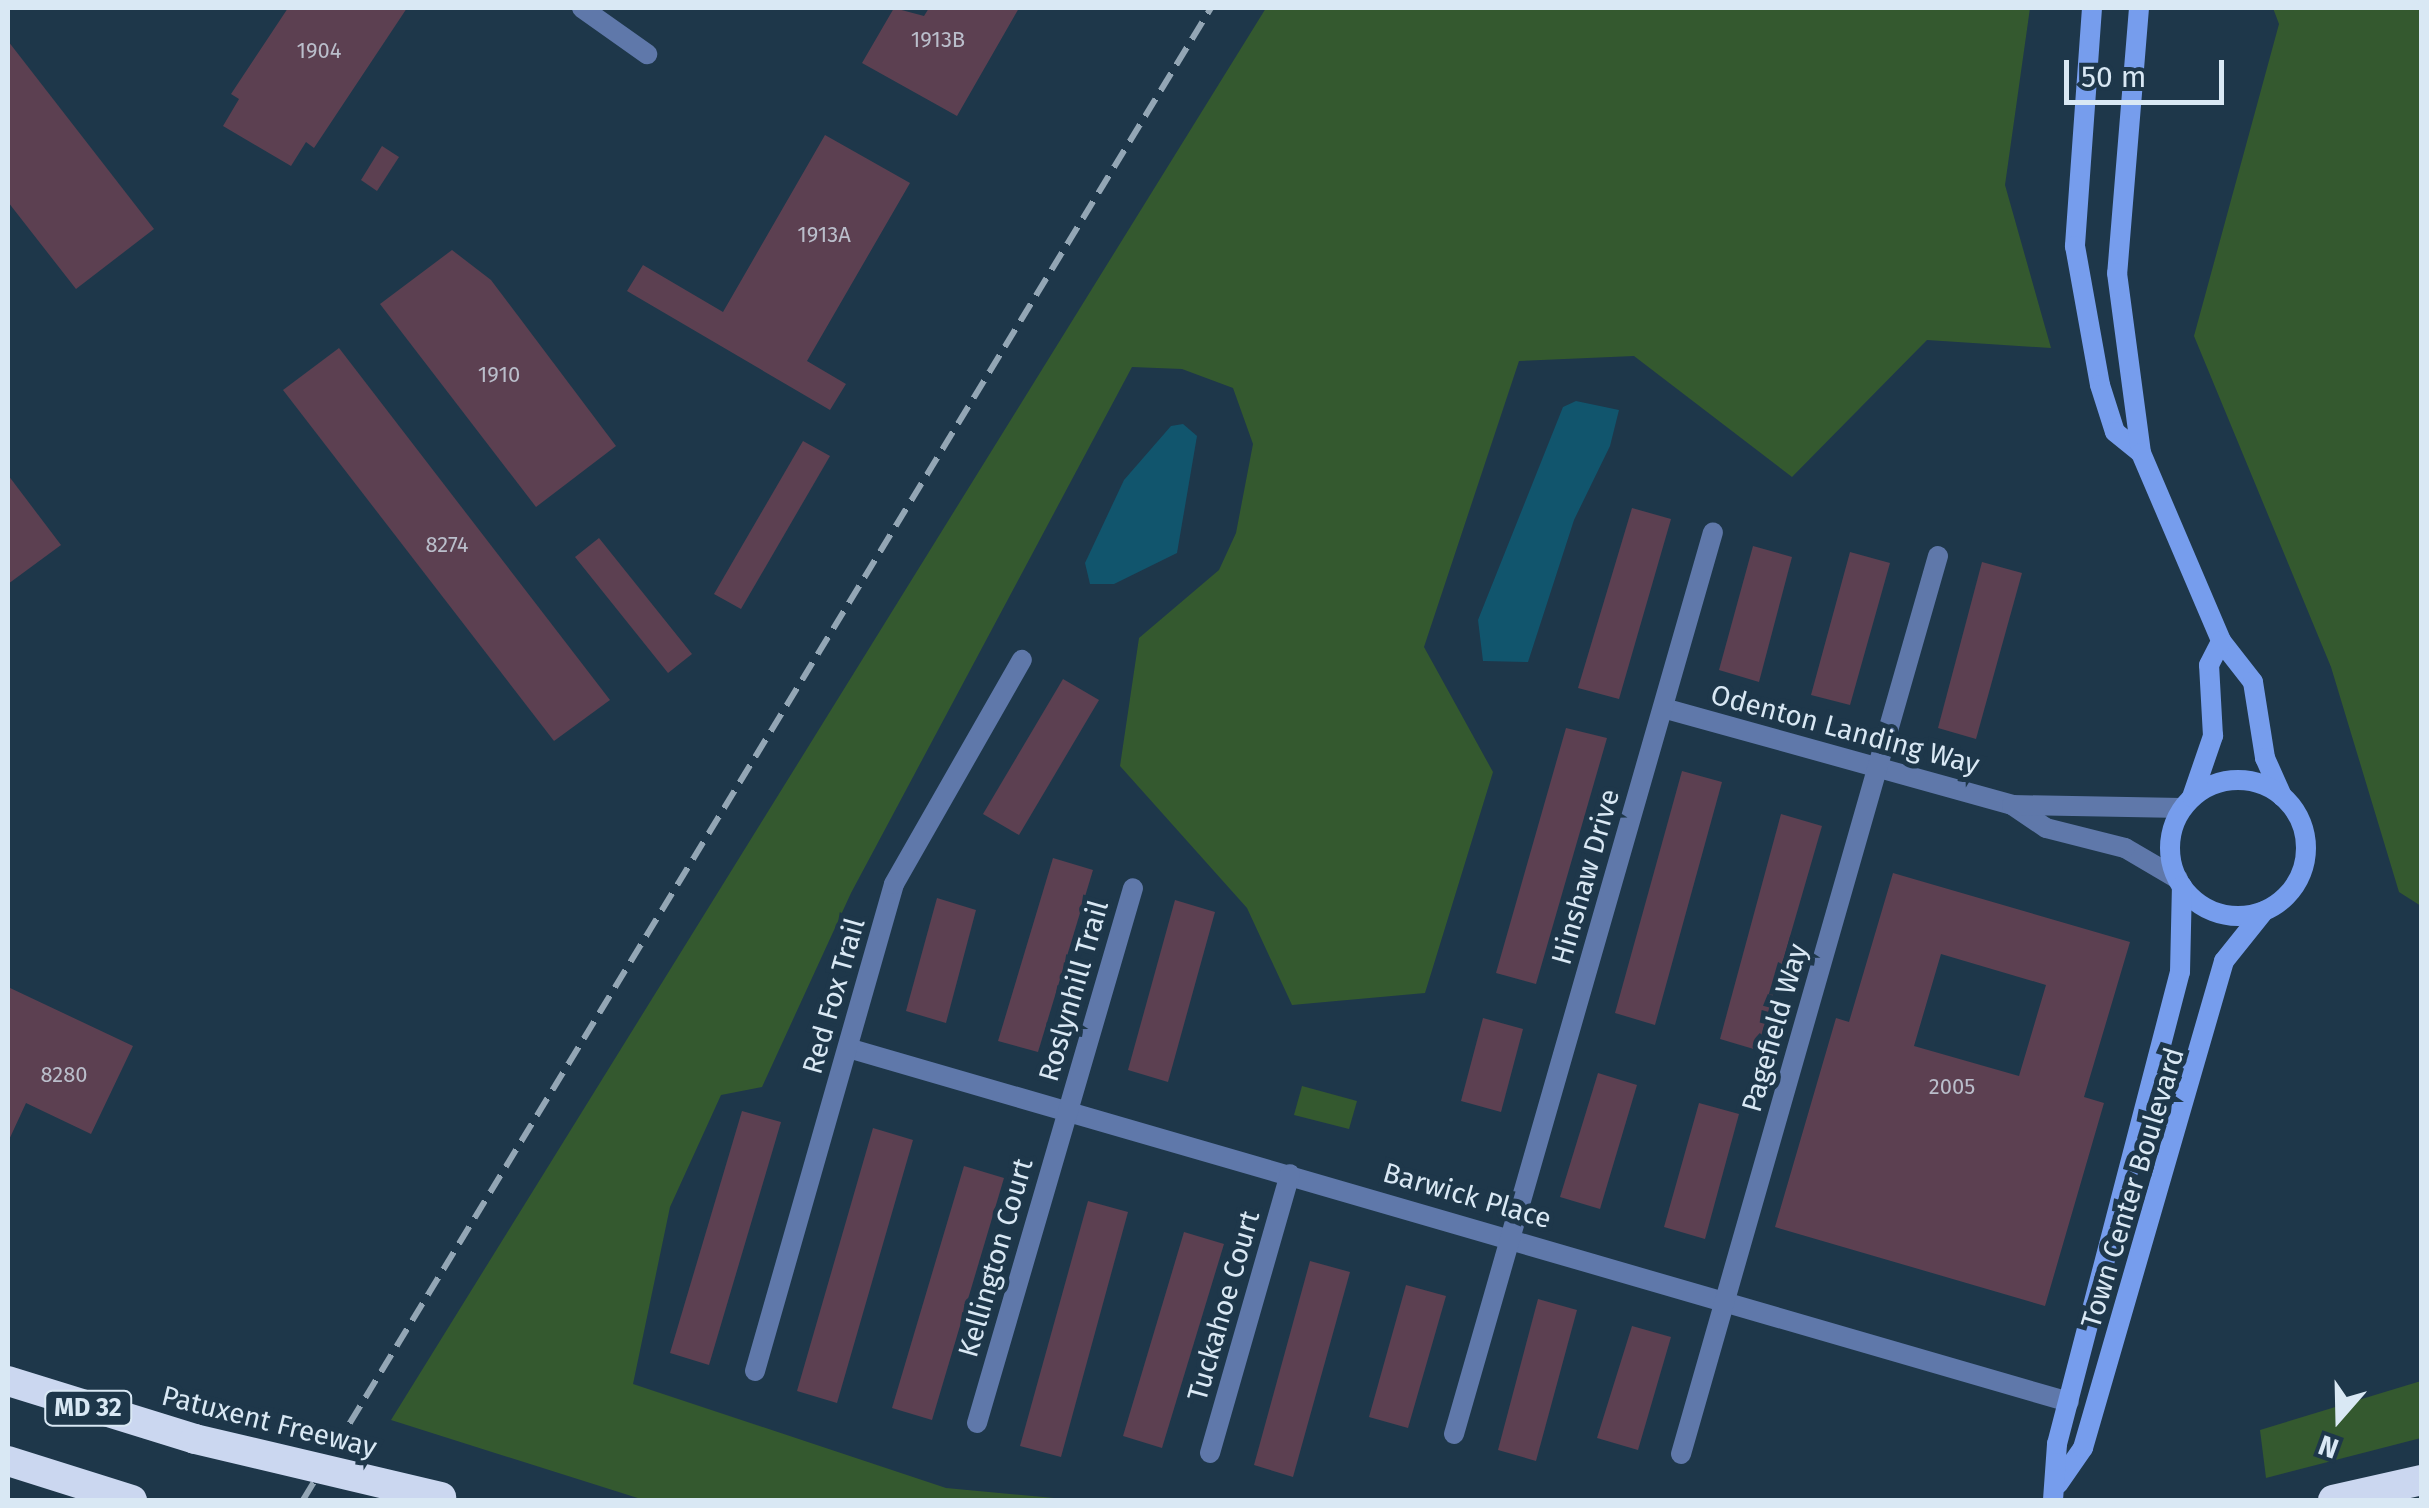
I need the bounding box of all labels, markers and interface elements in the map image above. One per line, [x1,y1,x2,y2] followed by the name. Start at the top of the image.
[911,27,965,53] house number: 1913B
[296,38,342,64] house number: 1904
[2069,40,2229,102] scale bar
[2081,59,2146,95] text: 50 m
[797,222,851,248] house number: 1913A
[478,362,520,388] house number: 1910
[425,532,469,558] house number: 8274
[1707,678,1983,782] street label: Odenton Landing Way
[1545,785,1627,969] street label: Hinshaw Drive
[1032,896,1116,1086] street label: Roslynhill Trail
[796,914,872,1078] street label: Red Fox Trail
[1735,940,1815,1116] street label: Pagefield Way
[2074,1044,2192,1332] street label: Town Center Boulevard
[40,1062,88,1088] house number: 8280
[1929,1074,1975,1100] house number: 2005
[952,1155,1040,1361] street label: Kellington Court
[1379,1156,1555,1236] street label: Barwick Place
[1181,1207,1267,1405] street label: Tuckahoe Court
[2289,1368,2389,1468] north arrow
[158,1379,380,1465] street label: Patuxent Freeway
[43,1388,133,1428] road number: MD 32
[2314,1428,2343,1465] text: N

